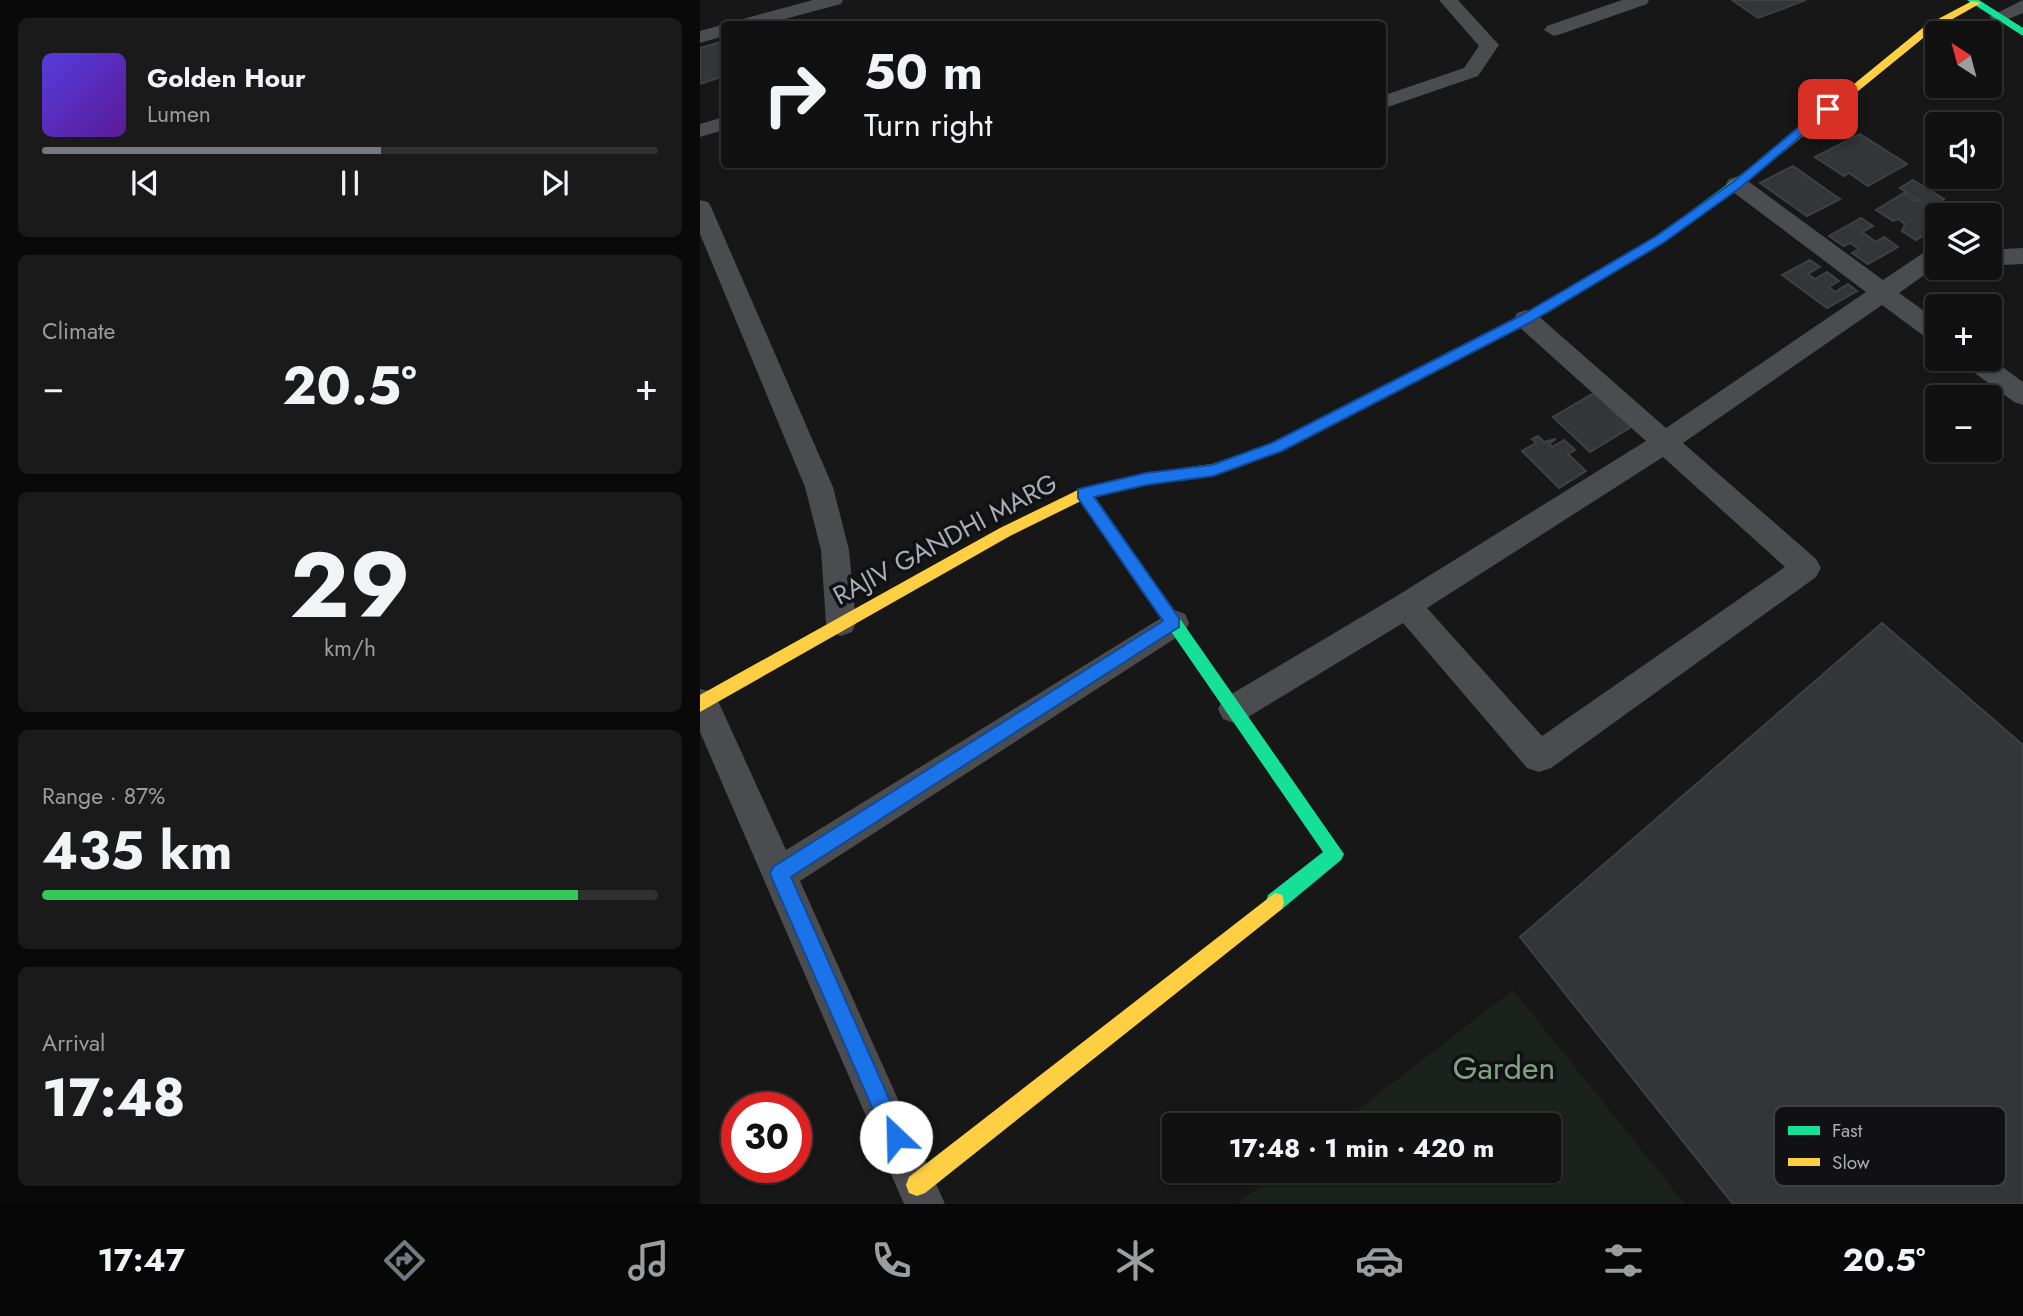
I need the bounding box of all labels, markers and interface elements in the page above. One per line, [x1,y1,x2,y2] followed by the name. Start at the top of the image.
[1925,21,2002,98] north arrow
[1925,21,2002,462] map controls
[864,37,983,107] text: 50 m
[749,49,840,140] icon: right
[147,59,306,97] text: Golden Hour
[1798,79,1858,139] pin
[1809,90,1847,128] icon: arrive
[147,97,211,131] text: Lumen
[864,102,993,148] text: Turn right
[1925,112,2002,189] button: sound
[126,164,164,202] icon: previous
[331,164,369,202] icon: pause
[536,164,574,202] icon: next
[1925,203,2002,280] button: layers
[1925,294,2002,371] button: +
[42,314,115,348] text: Climate
[282,348,417,424] text: 20.5°
[42,359,64,414] text: −
[635,359,658,414] text: +
[1925,385,2002,462] button: −
[826,464,1064,614] street label: RAJIV GANDHI MARG
[290,520,410,651] text: 29
[324,631,376,665] text: km/h
[42,779,165,813] text: Range · 87%
[42,813,232,889] text: 435 km
[42,1026,105,1060] text: Arrival
[1453,1045,1555,1091] park label: Garden
[42,1060,185,1136] text: 17:48
[721,1092,812,1183] speed limit sign: 30
[859,1100,933,1174] position arrow
[1774,1106,2006,1186] legend
[1832,1117,1863,1144] text: Fast
[1229,1129,1494,1167] text: 17:48 · 1 min · 420 m
[1832,1149,1870,1176] text: Slow
[380,1236,429,1285] icon: directions
[624,1236,673,1285] icon: music
[867,1236,916,1285] icon: phone
[1111,1236,1160,1285] icon: climate
[1355,1236,1404,1285] icon: car
[1599,1236,1648,1285] icon: filters
[97,1237,185,1283] text: 17:47
[1843,1237,1925,1283] text: 20.5°

